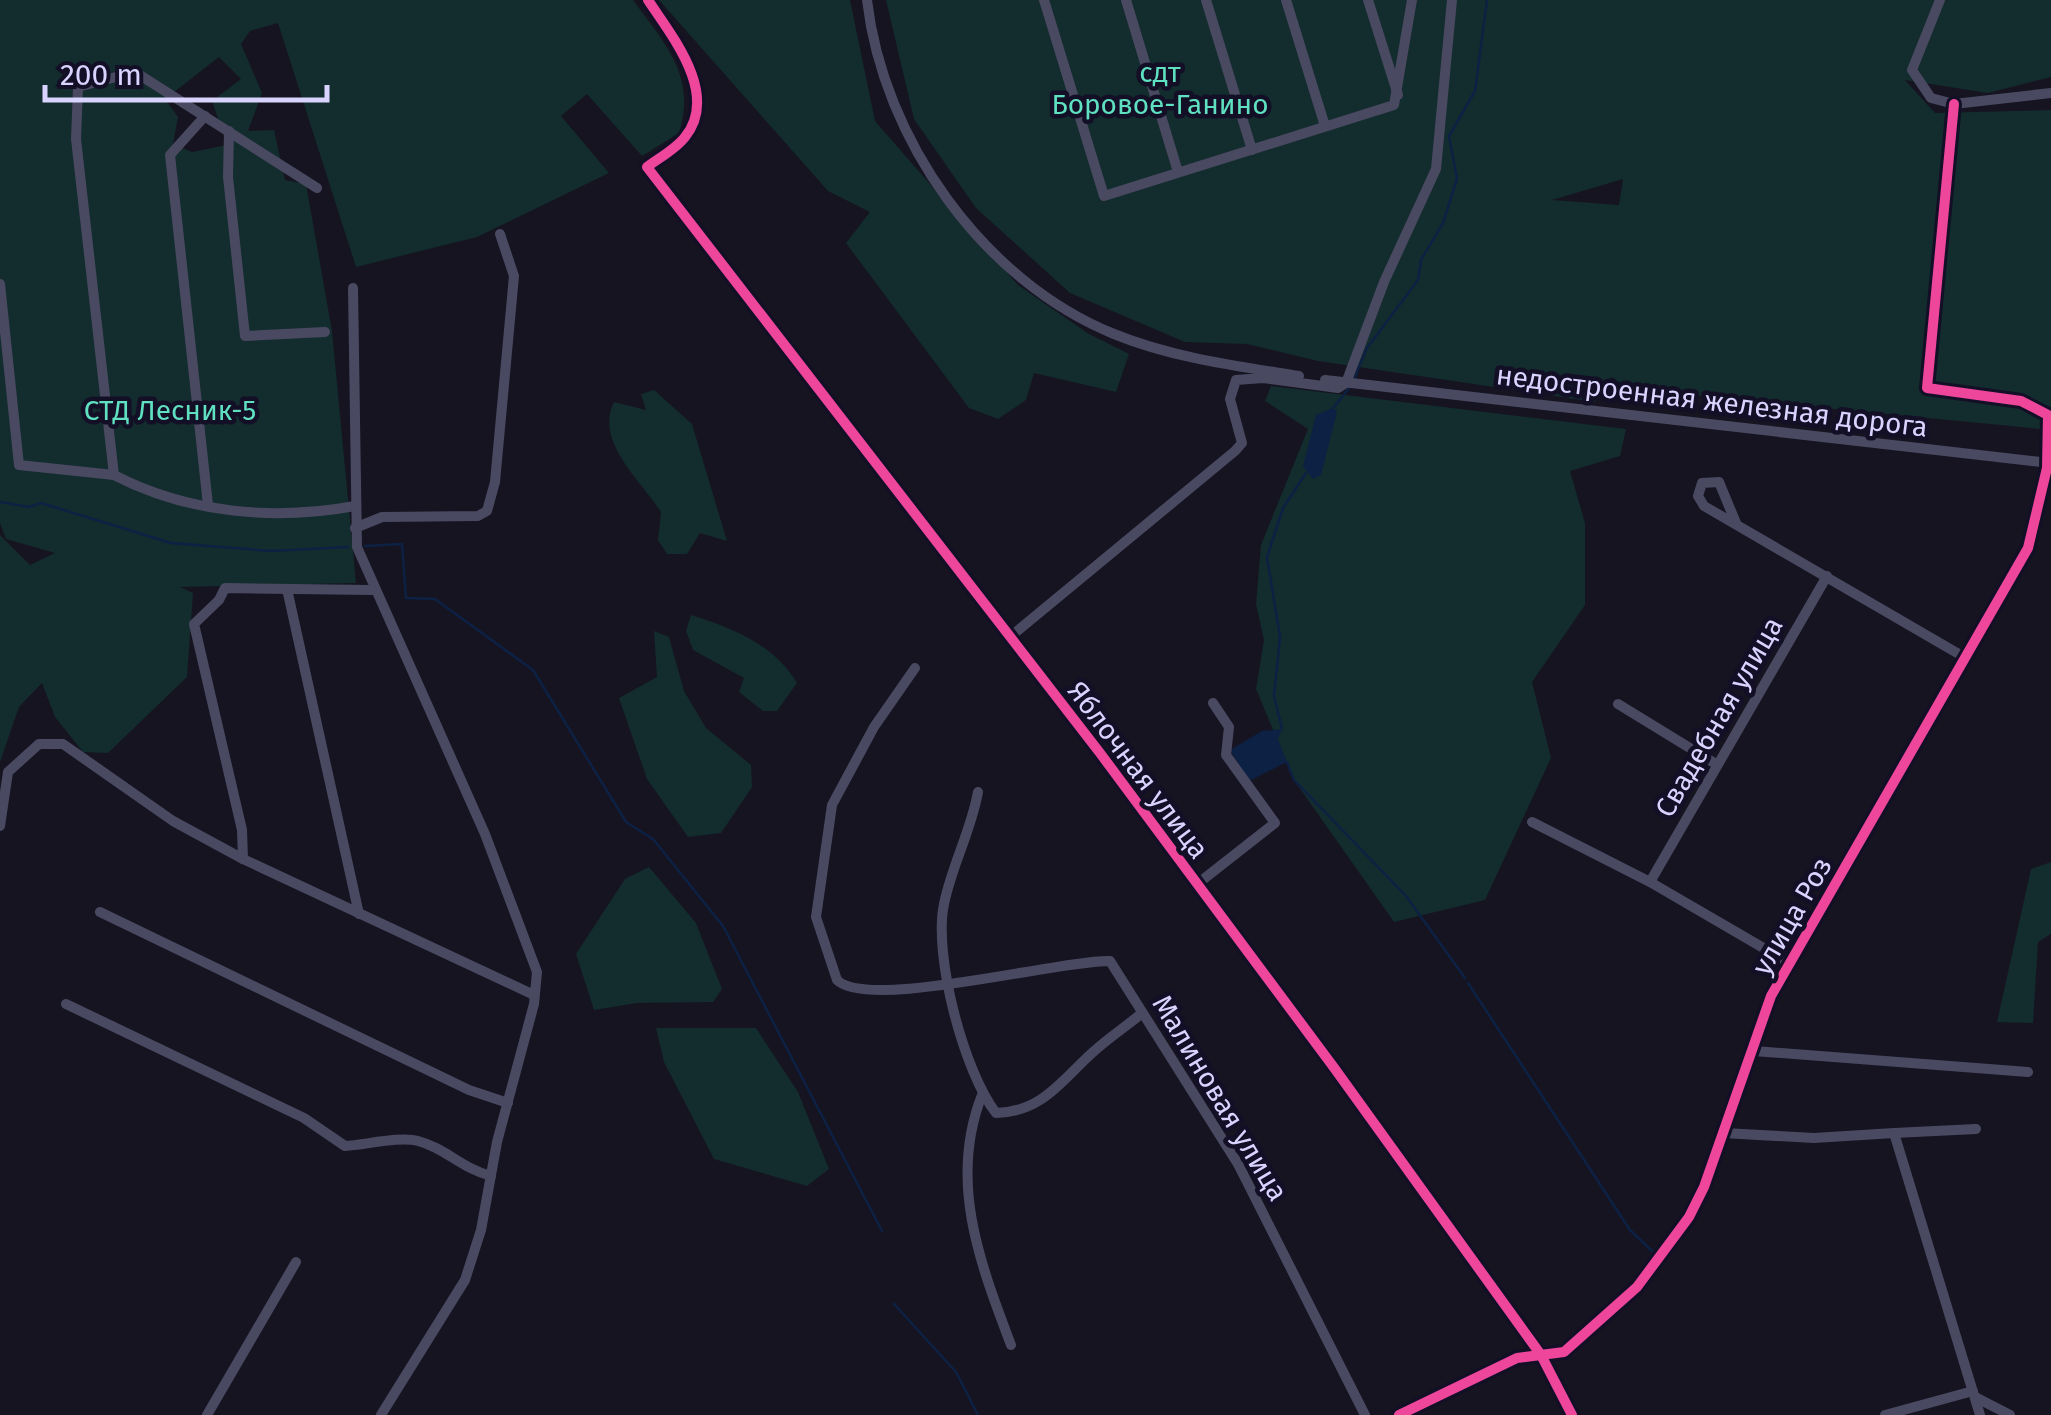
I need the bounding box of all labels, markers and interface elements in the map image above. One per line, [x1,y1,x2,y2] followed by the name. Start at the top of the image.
[45,40,328,102] scale bar
[1051,56,1269,121] park label: сдт Боровое-Ганино
[60,57,142,93] text: 200 m
[1494,358,1930,444] street label: недостроенная железная дорога
[84,394,256,427] park label: СТД Лесник-5
[1648,611,1790,823] street label: Свадебная улица
[1061,675,1215,865] street label: Яблочная улица
[1745,851,1839,981] street label: улица Роз
[1145,989,1295,1207] street label: Малиновая улица

